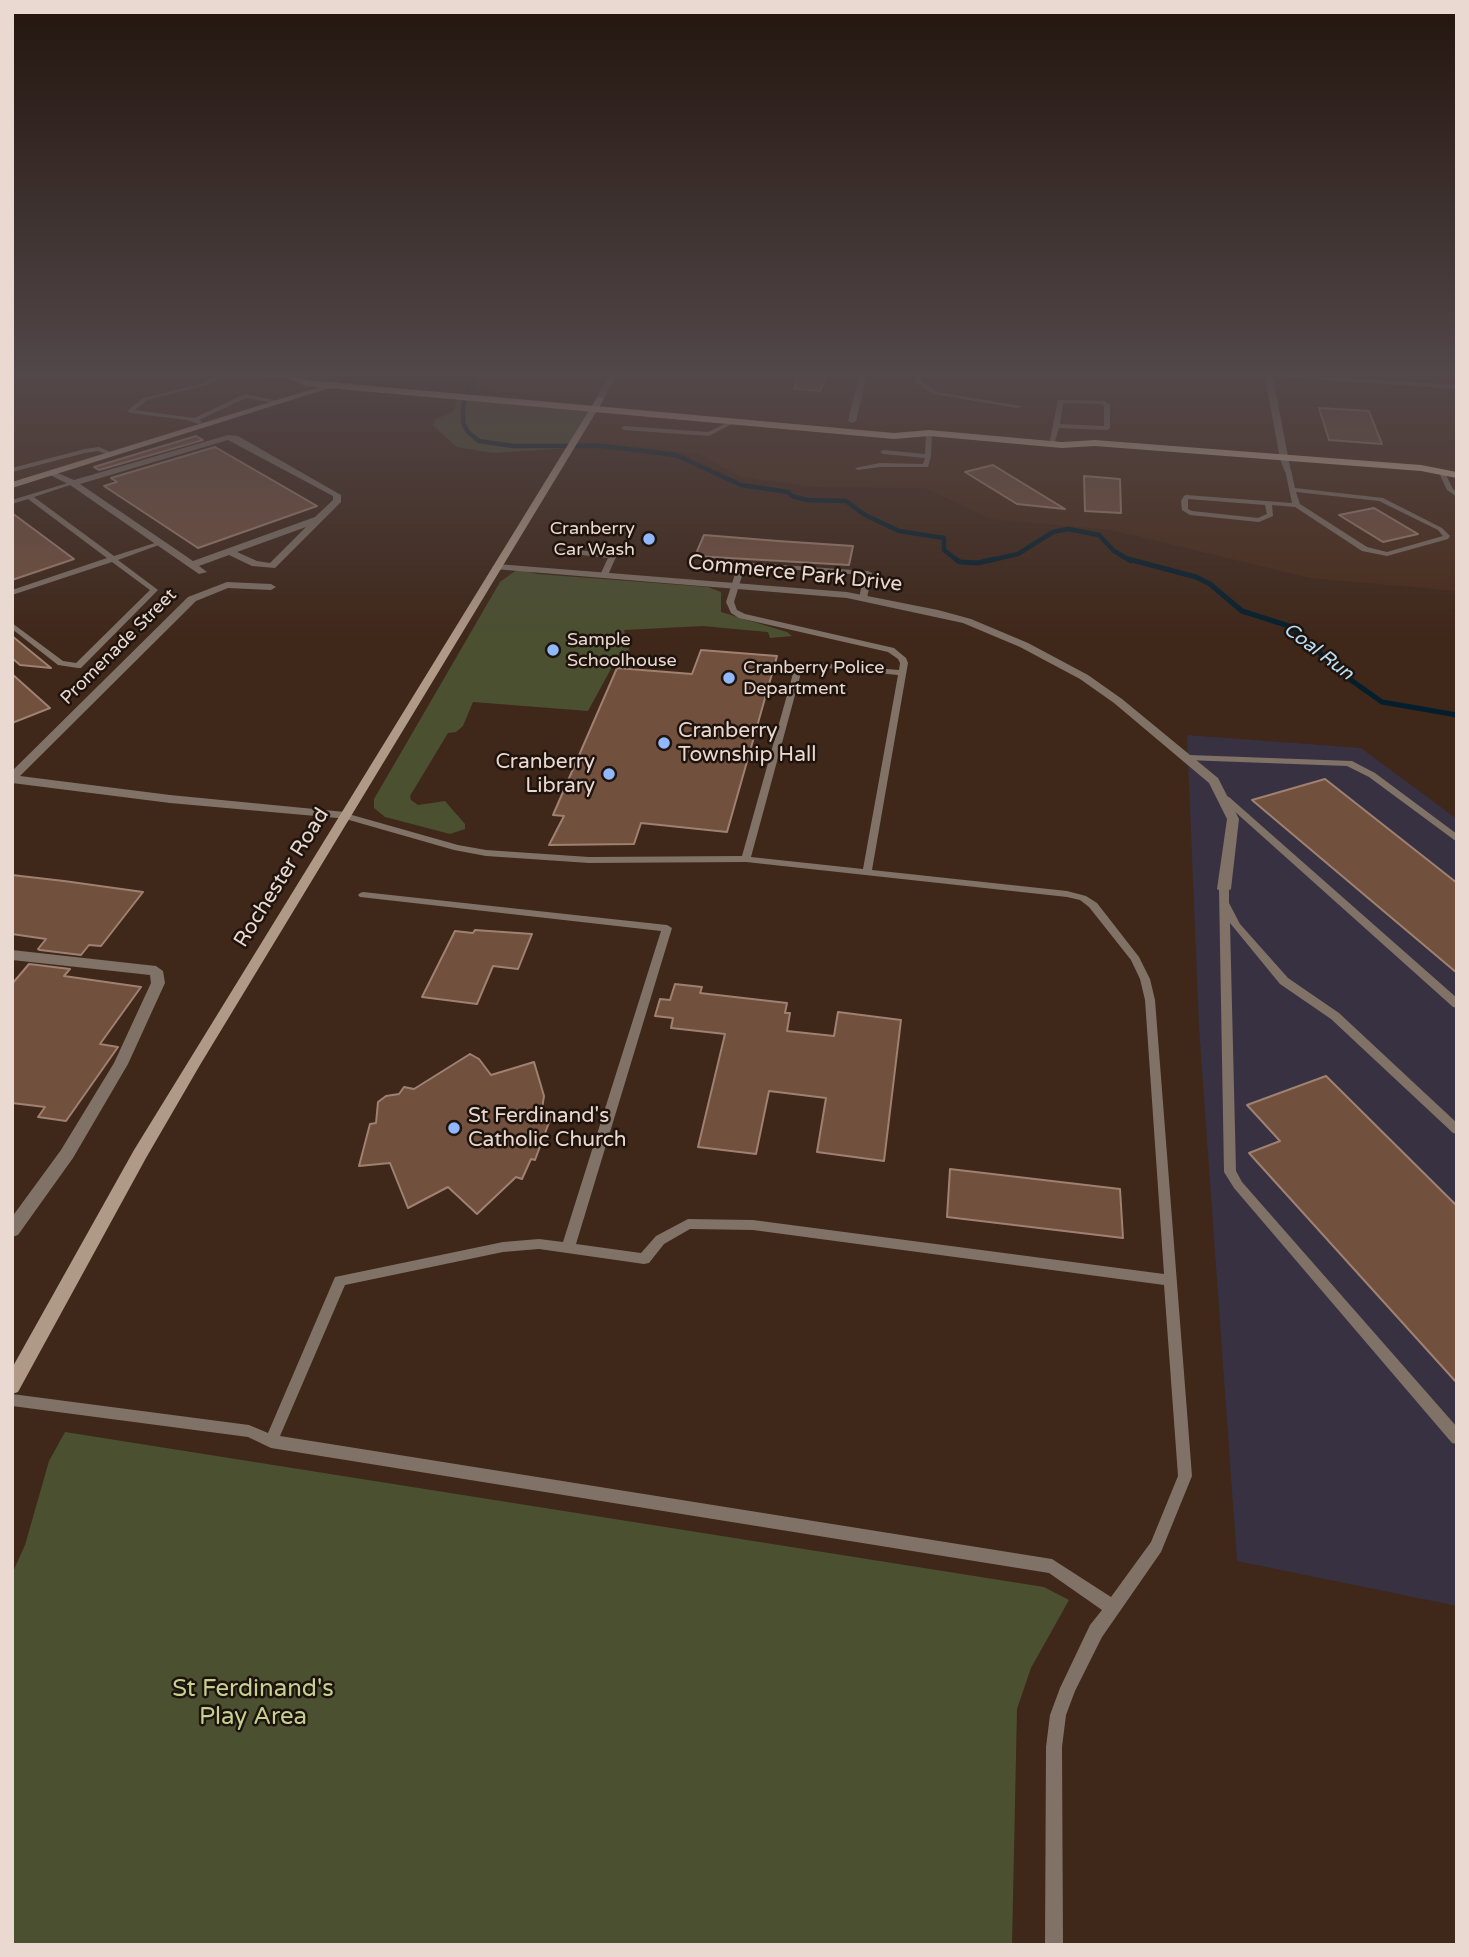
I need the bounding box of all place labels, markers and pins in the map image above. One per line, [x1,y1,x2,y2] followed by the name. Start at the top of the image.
[550,518,635,560] place label: Cranberry Car Wash
[641,531,657,547] marker: Cranberry Car Wash
[567,629,677,672] place label: Sample Schoolhouse
[545,642,561,658] marker: Sample Schoolhouse
[743,657,884,700] place label: Cranberry Police Department
[721,670,737,686] marker: Cranberry Police Department
[678,718,816,768] place label: Cranberry Township Hall
[656,735,672,751] marker: Cranberry Township Hall
[495,749,595,799] place label: Cranberry Library
[601,766,617,782] marker: Cranberry Library
[468,1103,627,1153] place label: St Ferdinand's Catholic Church
[446,1120,462,1136] marker: St Ferdinand's Catholic Church

